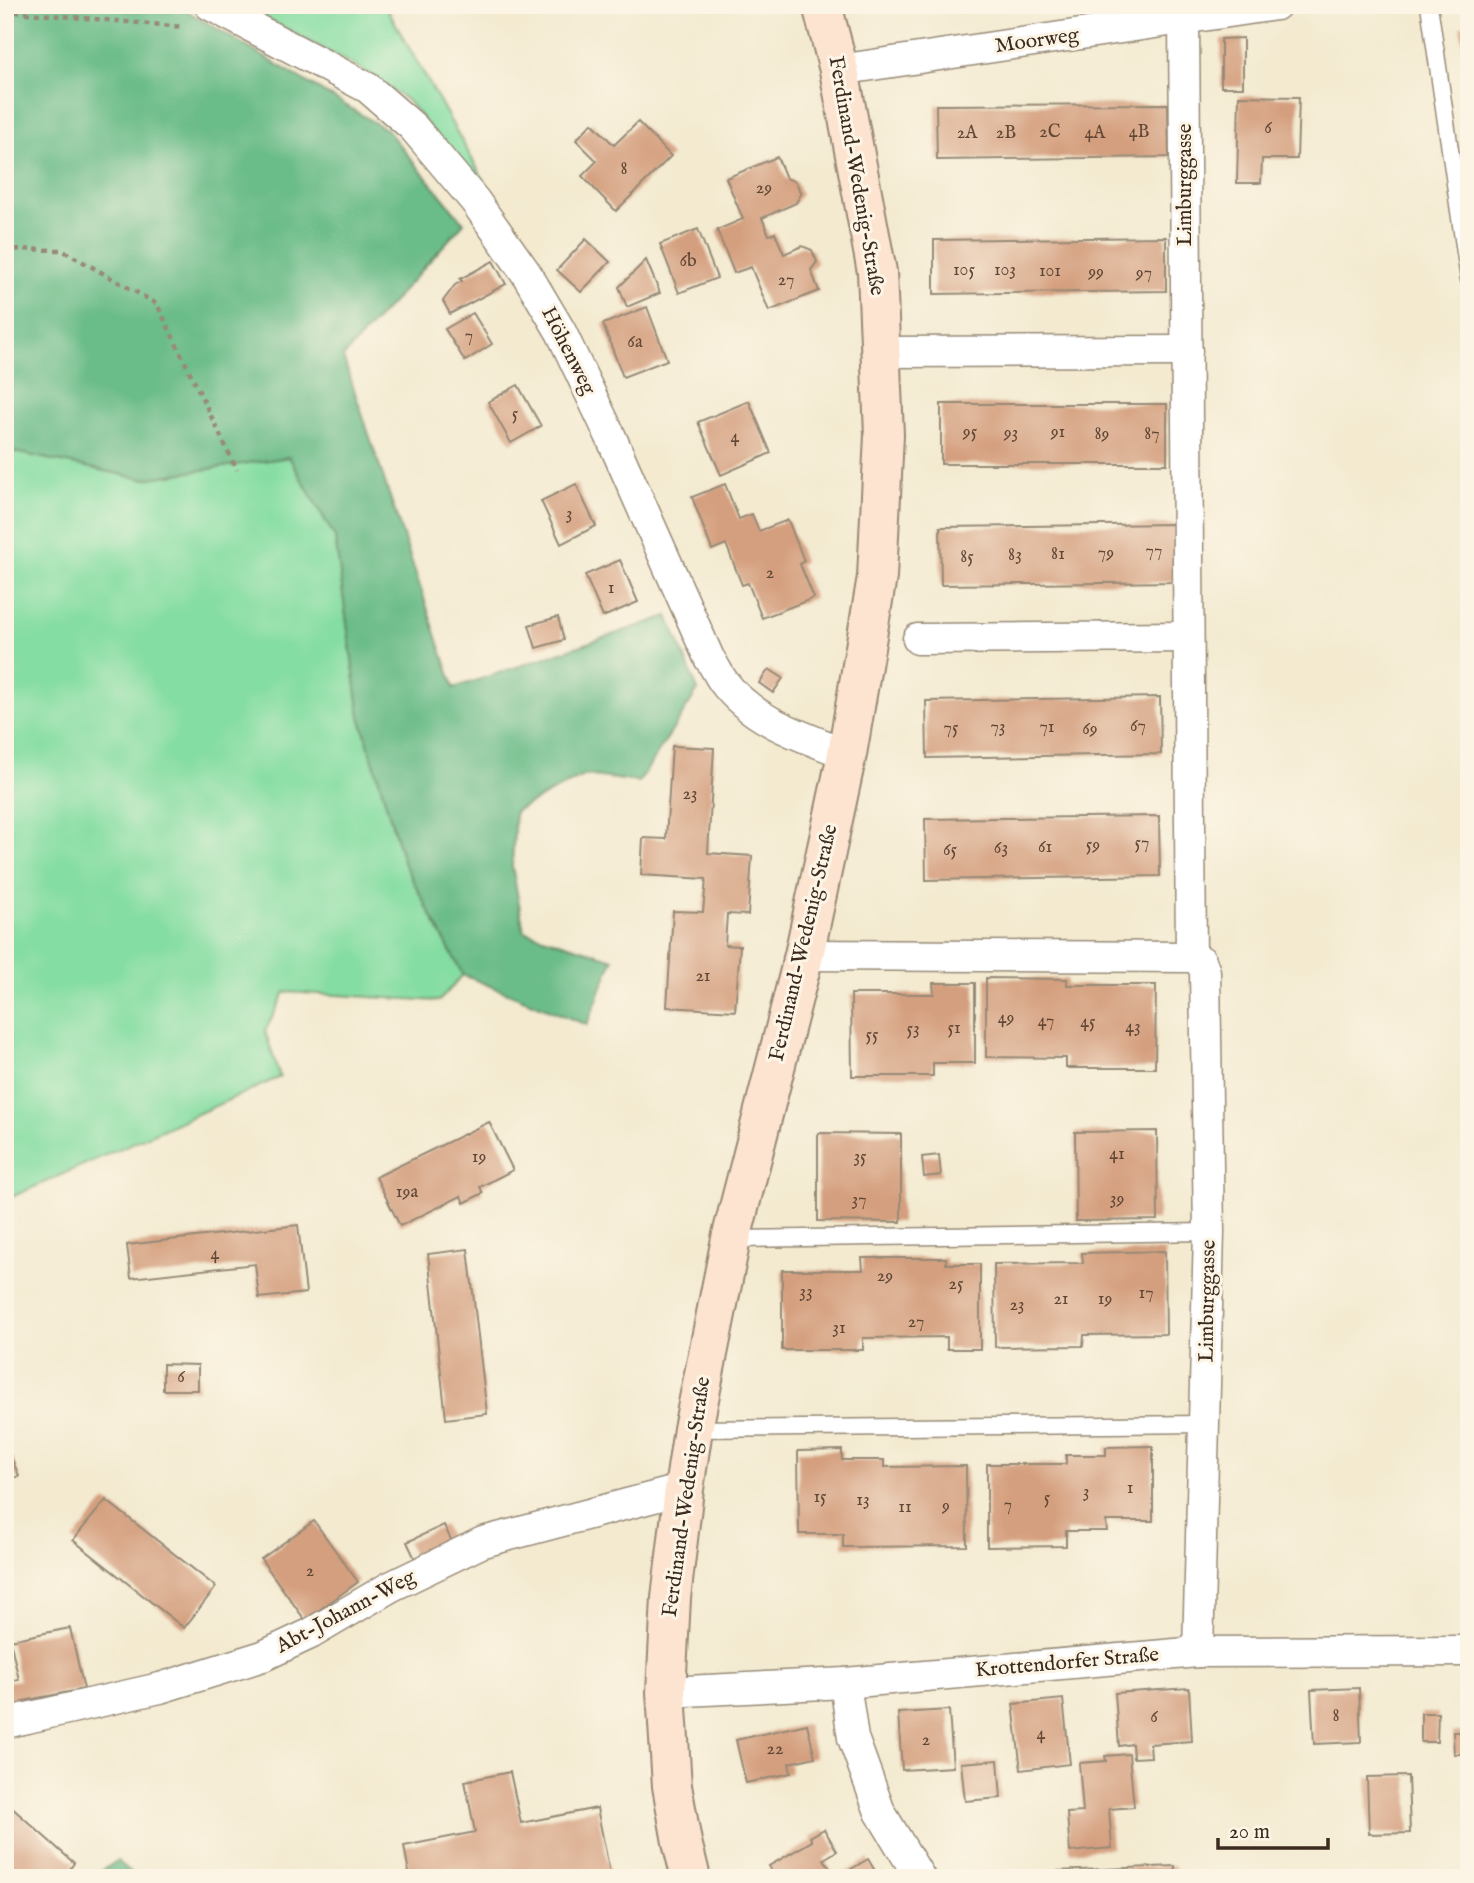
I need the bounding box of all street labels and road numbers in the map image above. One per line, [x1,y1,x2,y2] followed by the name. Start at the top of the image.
[993,22,1081,60] street label: Moorweg
[822,54,890,298] street label: Ferdinand-Wedenig-Straße
[1172,123,1199,246] street label: Limburggasse
[534,302,602,400] street label: Höhenweg
[764,822,844,1064] street label: Ferdinand-Wedenig-Straße
[1193,1239,1223,1363] street label: Limburggasse
[657,1375,717,1619] street label: Ferdinand-Wedenig-Straße
[271,1564,421,1661] street label: Abt-Johann-Weg
[974,1641,1160,1684] street label: Krottendorfer Straße

